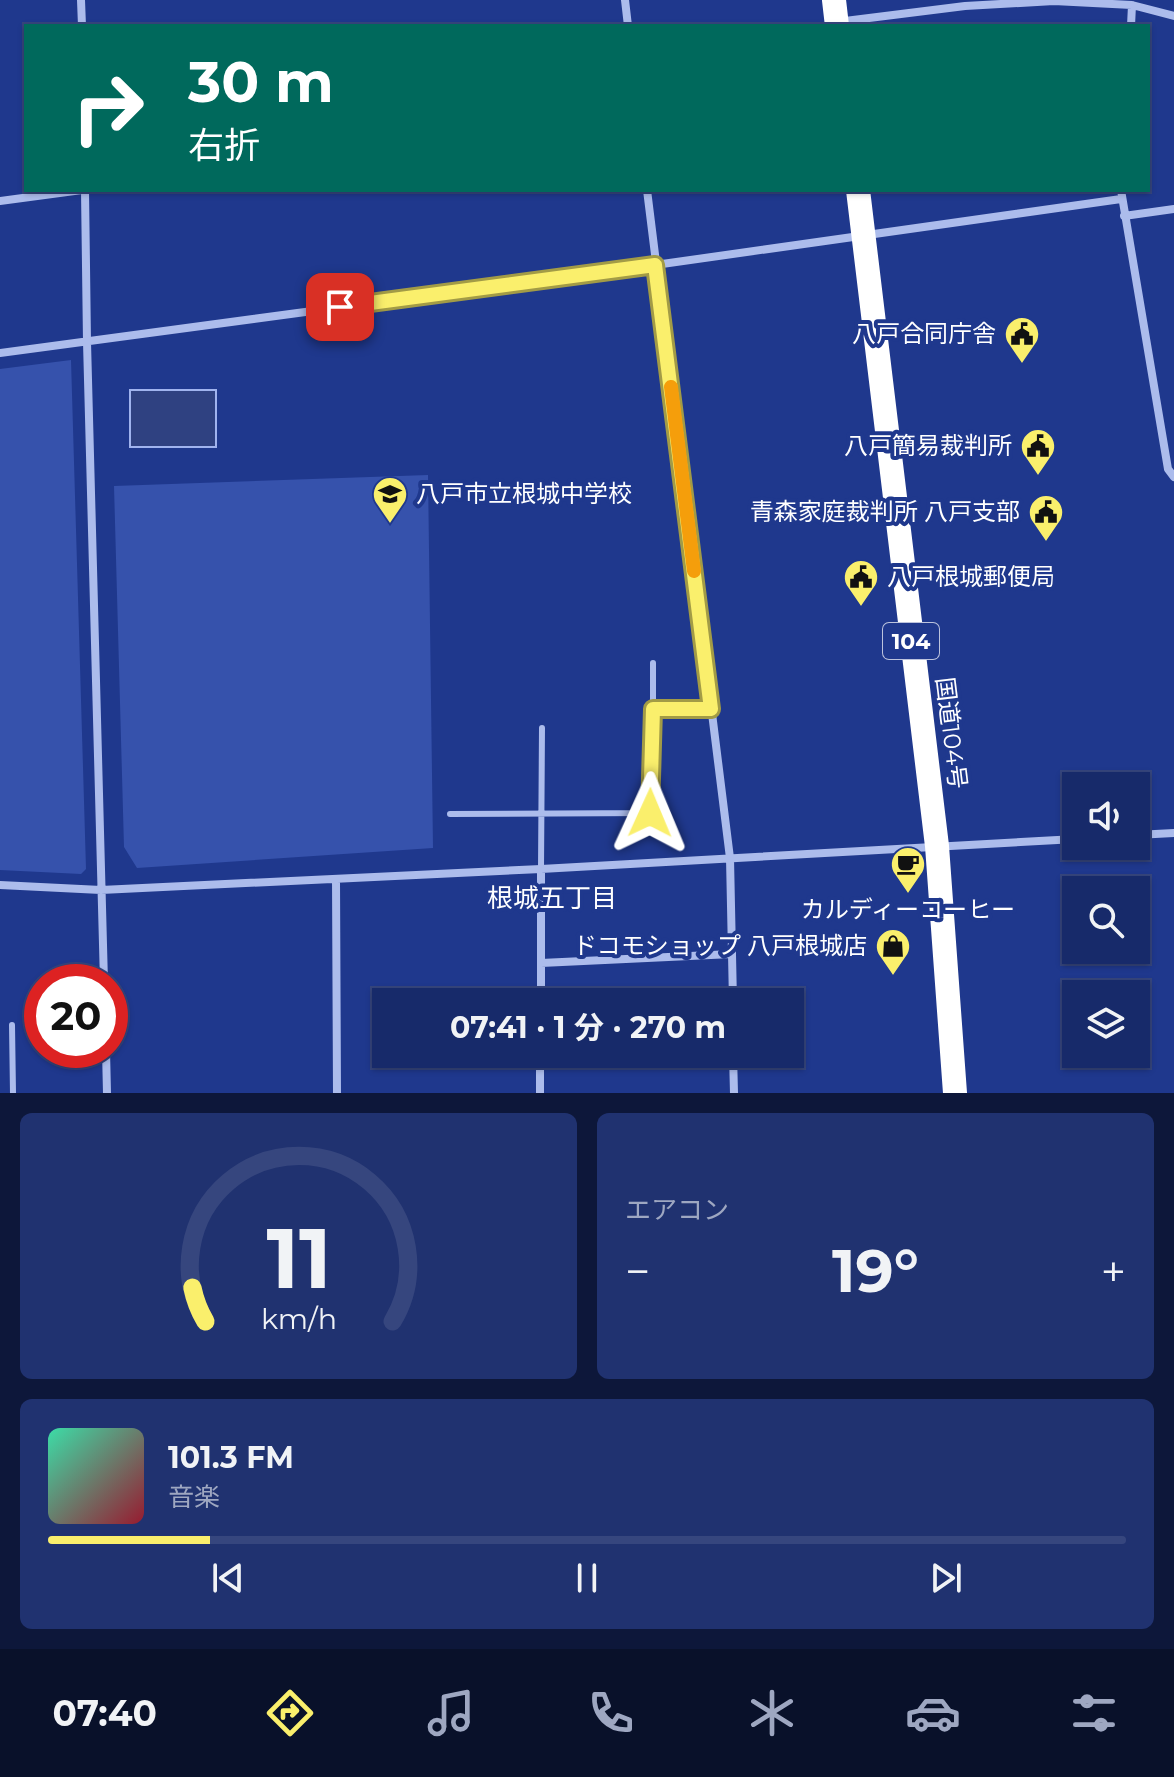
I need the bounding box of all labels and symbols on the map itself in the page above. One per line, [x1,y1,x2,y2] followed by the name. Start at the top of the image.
[306,273,374,341] pin
[1003,315,1041,365] public building icon: 八戸合同庁舎
[852,319,996,348] place label: 八戸合同庁舎
[1019,427,1057,477] public building icon: 八戸簡易裁判所
[844,431,1012,460] place label: 八戸簡易裁判所
[371,475,409,525] school or university icon: 八戸市立根城中学校
[416,479,632,508] place label: 八戸市立根城中学校
[1027,493,1065,543] public building icon: 青森家庭裁判所 八戸支部
[750,497,1020,526] place label: 青森家庭裁判所 八戸支部
[842,558,880,608] public building icon: 八戸根城郵便局
[887,562,1055,591] place label: 八戸根城郵便局
[883,623,939,659] road number: 104
[930,675,973,790] street label: 国道104号
[608,771,692,855] position arrow
[889,845,927,895] cafe icon: カルディーコーヒー
[487,882,617,914] district label: 根城五丁目
[801,895,1015,924] place label: カルディーコーヒー
[874,927,912,977] shop icon: ドコモショップ 八戸根城店
[573,931,867,960] place label: ドコモショップ 八戸根城店
[24,964,128,1068] speed limit sign: 20

